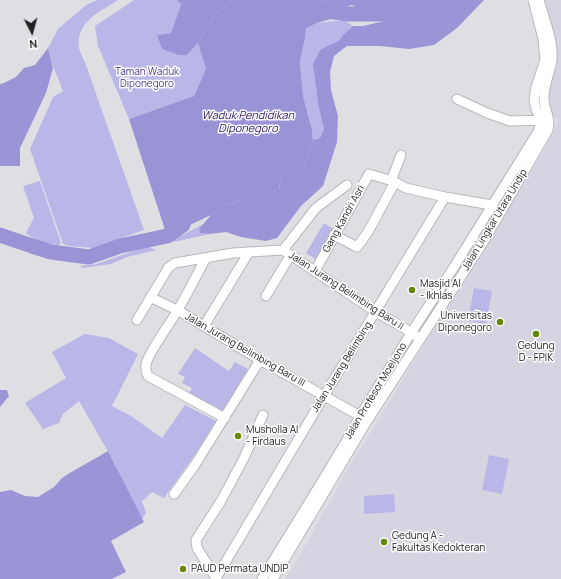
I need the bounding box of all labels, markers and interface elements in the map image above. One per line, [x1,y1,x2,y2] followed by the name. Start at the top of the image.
[12,12,52,52] north arrow
[29,37,38,52] text: N
[115,66,179,90] park label: Taman Waduk Diponegoro
[202,109,294,135] water label: Waduk Pendidikan Diponegoro
[460,167,530,273] street label: Jalan Lingkar Utara Undip
[321,183,367,255] street label: Gang Kandri Asri
[286,249,406,333] street label: Jalan Jurang Belimbing Baru II
[420,278,461,302] place label: Masjid Al - Ikhlas
[407,285,417,295] marker: Masjid Al - Ikhlas
[438,310,492,334] place label: Universitas Diponegoro
[183,311,307,389] street label: Jalan Jurang Belimbing Baru III
[495,317,505,327] marker: Universitas Diponegoro
[309,319,375,415] street label: Jalan Jurang Belimbing
[531,329,541,339] marker: Gedung D - FPIK
[518,340,554,364] place label: Gedung D - FPIK
[342,341,410,441] street label: Jalan Profesor Moeljono
[246,424,298,448] place label: Musholla Al - Firdaus
[233,431,243,441] marker: Musholla Al - Firdaus
[392,530,485,554] place label: Gedung A - Fakultas Kedokteran
[379,537,389,547] marker: Gedung A - Fakultas Kedokteran
[191,563,288,575] place label: PAUD Permata UNDIP
[178,564,188,574] marker: PAUD Permata UNDIP

